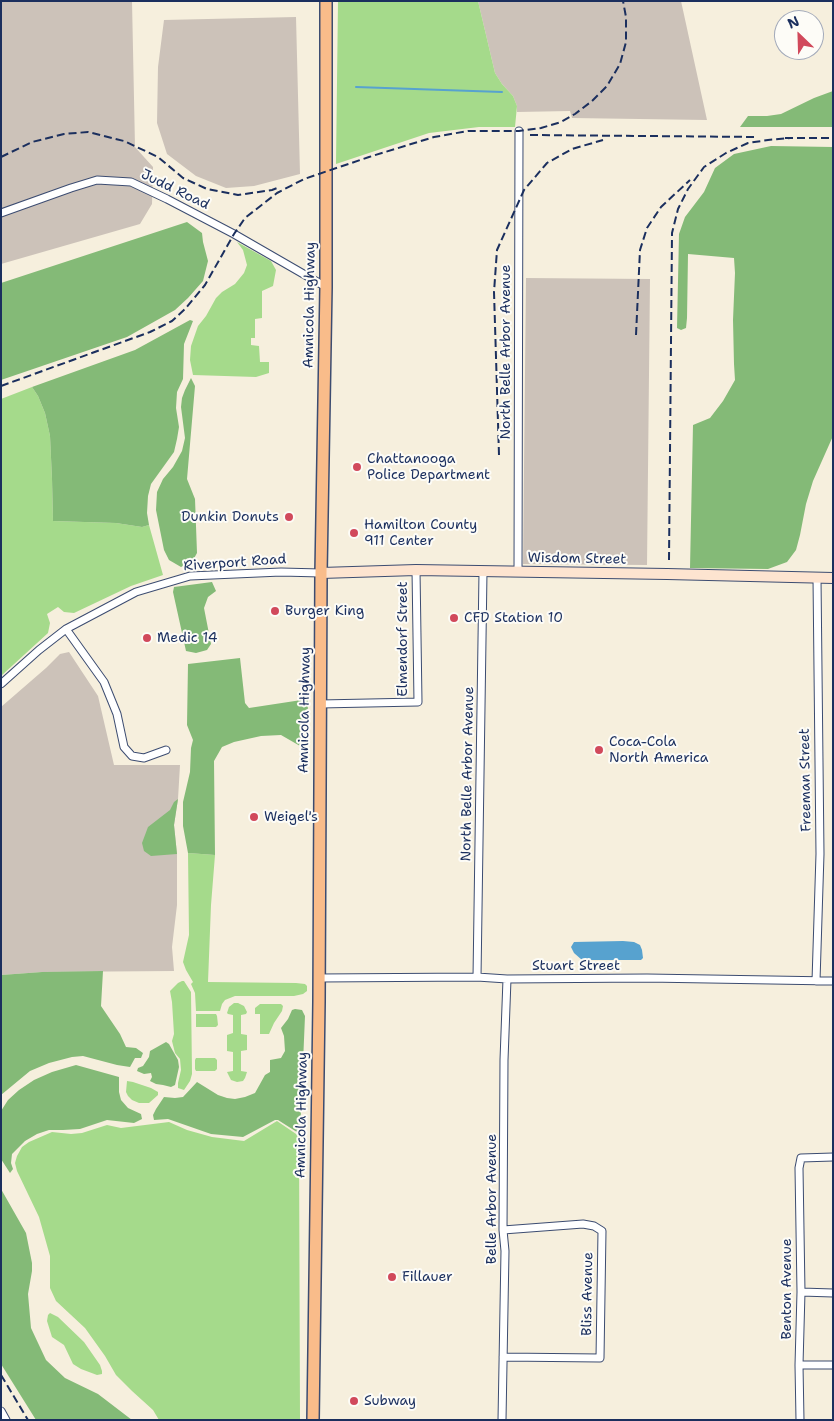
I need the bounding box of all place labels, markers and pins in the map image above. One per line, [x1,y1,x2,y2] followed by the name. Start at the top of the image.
[367,451,490,484] place label: Chattanooga Police Department
[351,461,363,473] marker: Chattanooga Police Department
[181,509,279,525] place label: Dunkin Donuts
[283,511,295,523] marker: Dunkin Donuts
[364,517,477,550] place label: Hamilton County 911 Center
[348,527,360,539] marker: Hamilton County 911 Center
[285,603,364,619] place label: Burger King
[269,605,281,617] marker: Burger King
[464,610,563,626] place label: CFD Station 10
[448,612,460,624] marker: CFD Station 10
[157,630,218,646] place label: Medic 14
[141,632,153,644] marker: Medic 14
[609,734,709,766] place label: Coca-Cola North America
[593,744,605,756] marker: Coca-Cola North America
[264,809,318,825] place label: Weigel's
[248,811,260,823] marker: Weigel's
[402,1269,453,1285] place label: Fillauer
[386,1271,398,1283] marker: Fillauer
[364,1393,416,1409] place label: Subway
[348,1395,360,1407] marker: Subway

